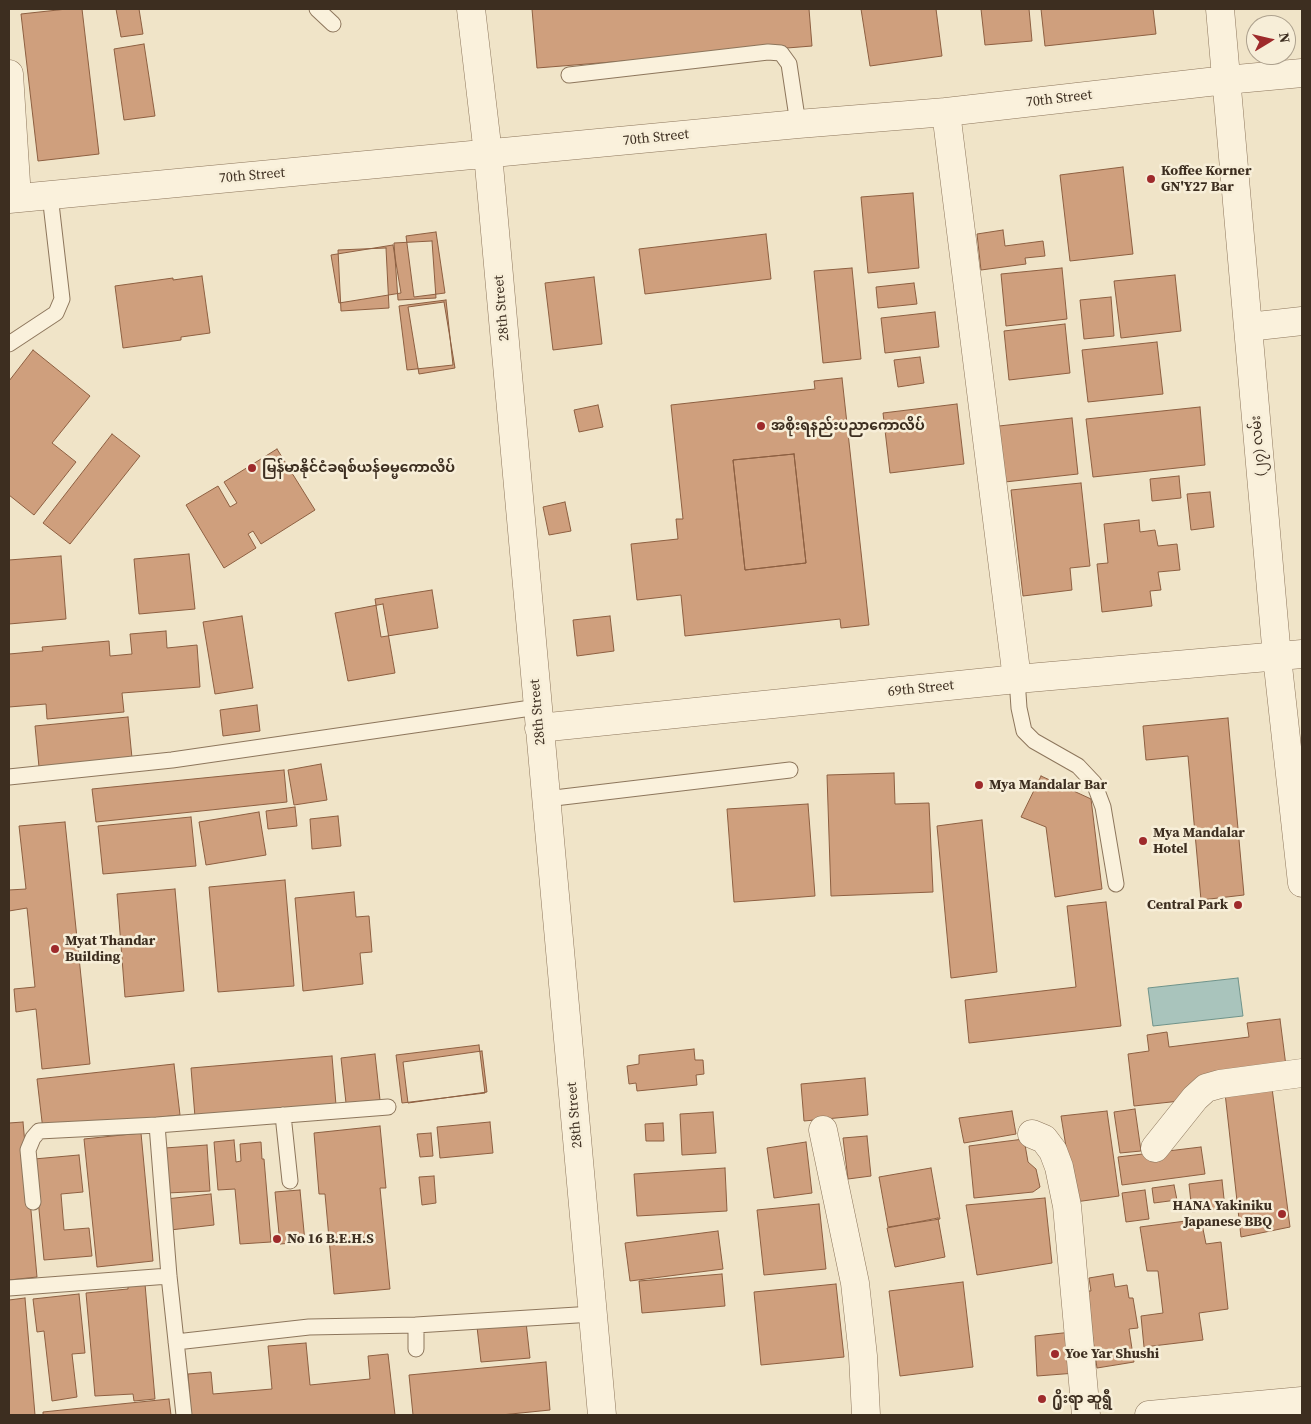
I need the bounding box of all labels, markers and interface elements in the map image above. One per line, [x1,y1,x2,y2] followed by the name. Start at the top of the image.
[1246,15,1296,65] north arrow
[1274,31,1296,44] text: N
[1025,87,1093,111] street label: 70th Street
[622,126,690,150] street label: 70th Street
[1161,163,1251,196] place label: Koffee Korner GN'Y27 Bar
[218,165,286,187] street label: 70th Street
[1145,173,1157,185] marker: Koffee Korner GN'Y27 Bar
[491,274,513,342] street label: 28th Street
[1248,415,1270,477] street label: (၂၇) လမ်း
[771,418,925,434] place label: အစိုးရနည်းပညာကောလိပ်
[755,420,767,432] marker: အစိုးရနည်းပညာကောလိပ်
[262,460,455,476] place label: မြန်မာနိုင်ငံခရစ်ယန်ဓမ္မကောလိပ်
[246,462,258,474] marker: မြန်မာနိုင်ငံခရစ်ယန်ဓမ္မကောလိပ်
[887,677,955,701] street label: 69th Street
[527,678,549,746] street label: 28th Street
[989,777,1107,793] place label: Mya Mandalar Bar
[973,779,985,791] marker: Mya Mandalar Bar
[1153,825,1245,858] place label: Mya Mandalar Hotel
[1137,835,1149,847] marker: Mya Mandalar Hotel
[1147,897,1228,913] place label: Central Park
[1232,899,1244,911] marker: Central Park
[65,933,155,966] place label: Myat Thandar Building
[49,943,61,955] marker: Myat Thandar Building
[564,1081,586,1149] street label: 28th Street
[1172,1198,1272,1230] place label: HANA Yakiniku Japanese BBQ
[1276,1208,1288,1220] marker: HANA Yakiniku Japanese BBQ
[287,1231,374,1247] place label: No 16 B.E.H.S
[271,1233,283,1245] marker: No 16 B.E.H.S
[1065,1346,1159,1362] place label: Yoe Yar Shushi
[1049,1348,1061,1360] marker: Yoe Yar Shushi
[1052,1391,1112,1407] place label: ႐ိုးရာ ဆူရွီ
[1036,1393,1048,1405] marker: ႐ိုးရာ ဆူရွီ

